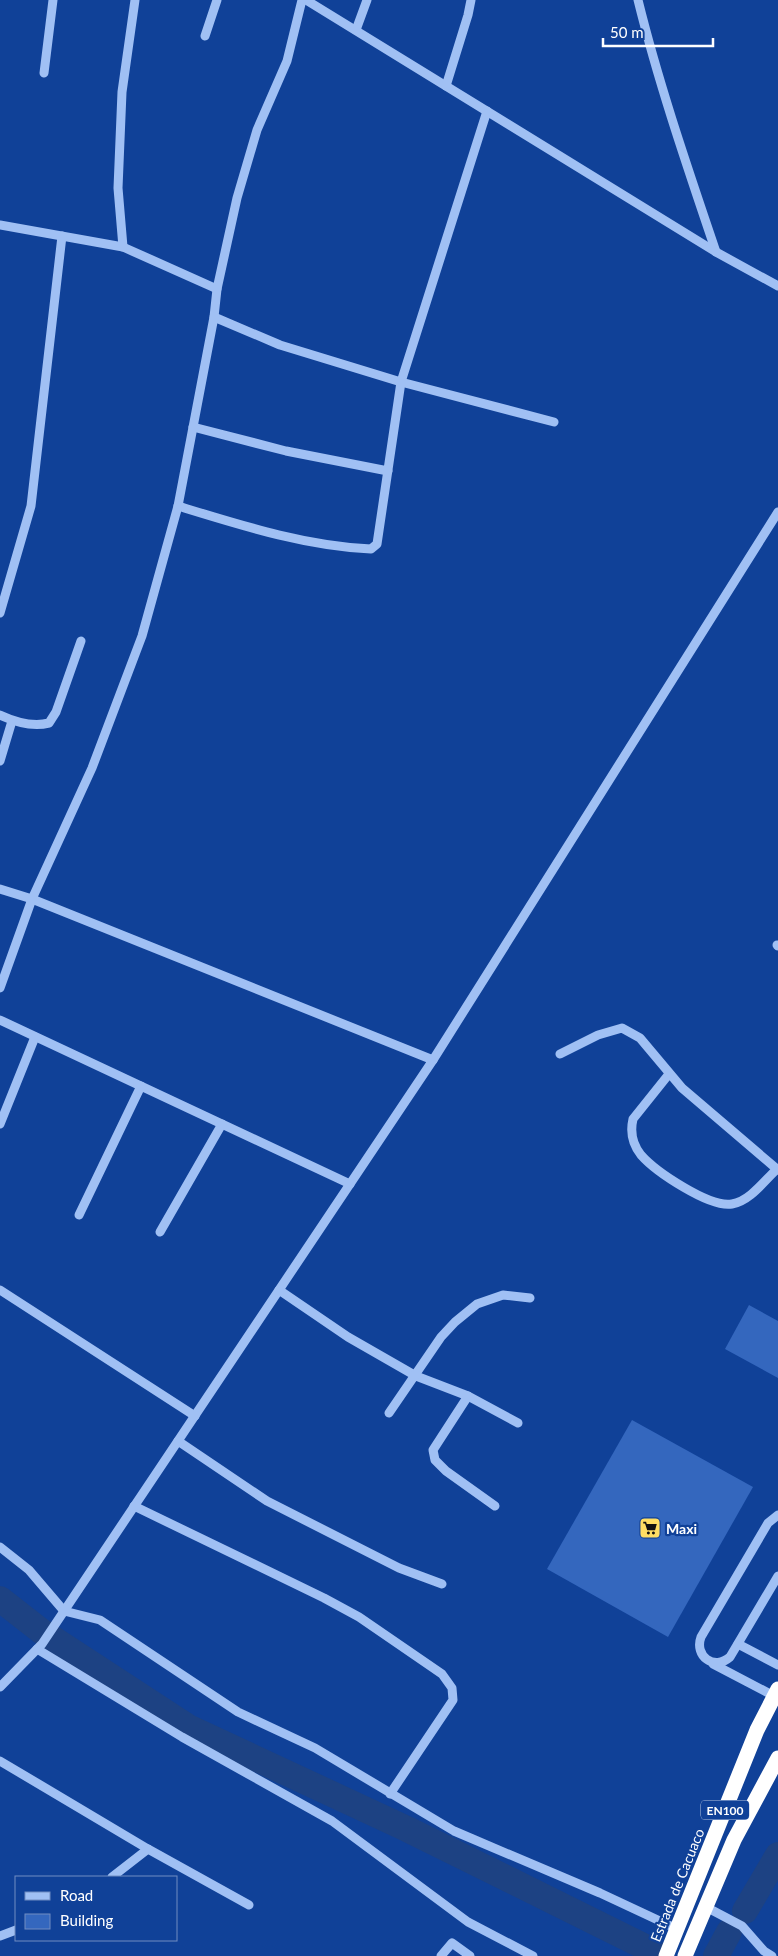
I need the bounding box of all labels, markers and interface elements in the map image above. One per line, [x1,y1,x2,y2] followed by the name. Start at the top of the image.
[603,15,713,47] scale bar
[610,23,644,41] text: 50 m
[638,1516,662,1540] supermarket icon: Maxi
[666,1520,697,1537] place label: Maxi
[701,1800,749,1820] road number: EN100
[647,1826,707,1944] street label: Estrada de Cacuaco
[15,1876,178,1941] legend
[60,1886,93,1904] text: Road
[60,1911,113,1929] text: Building

